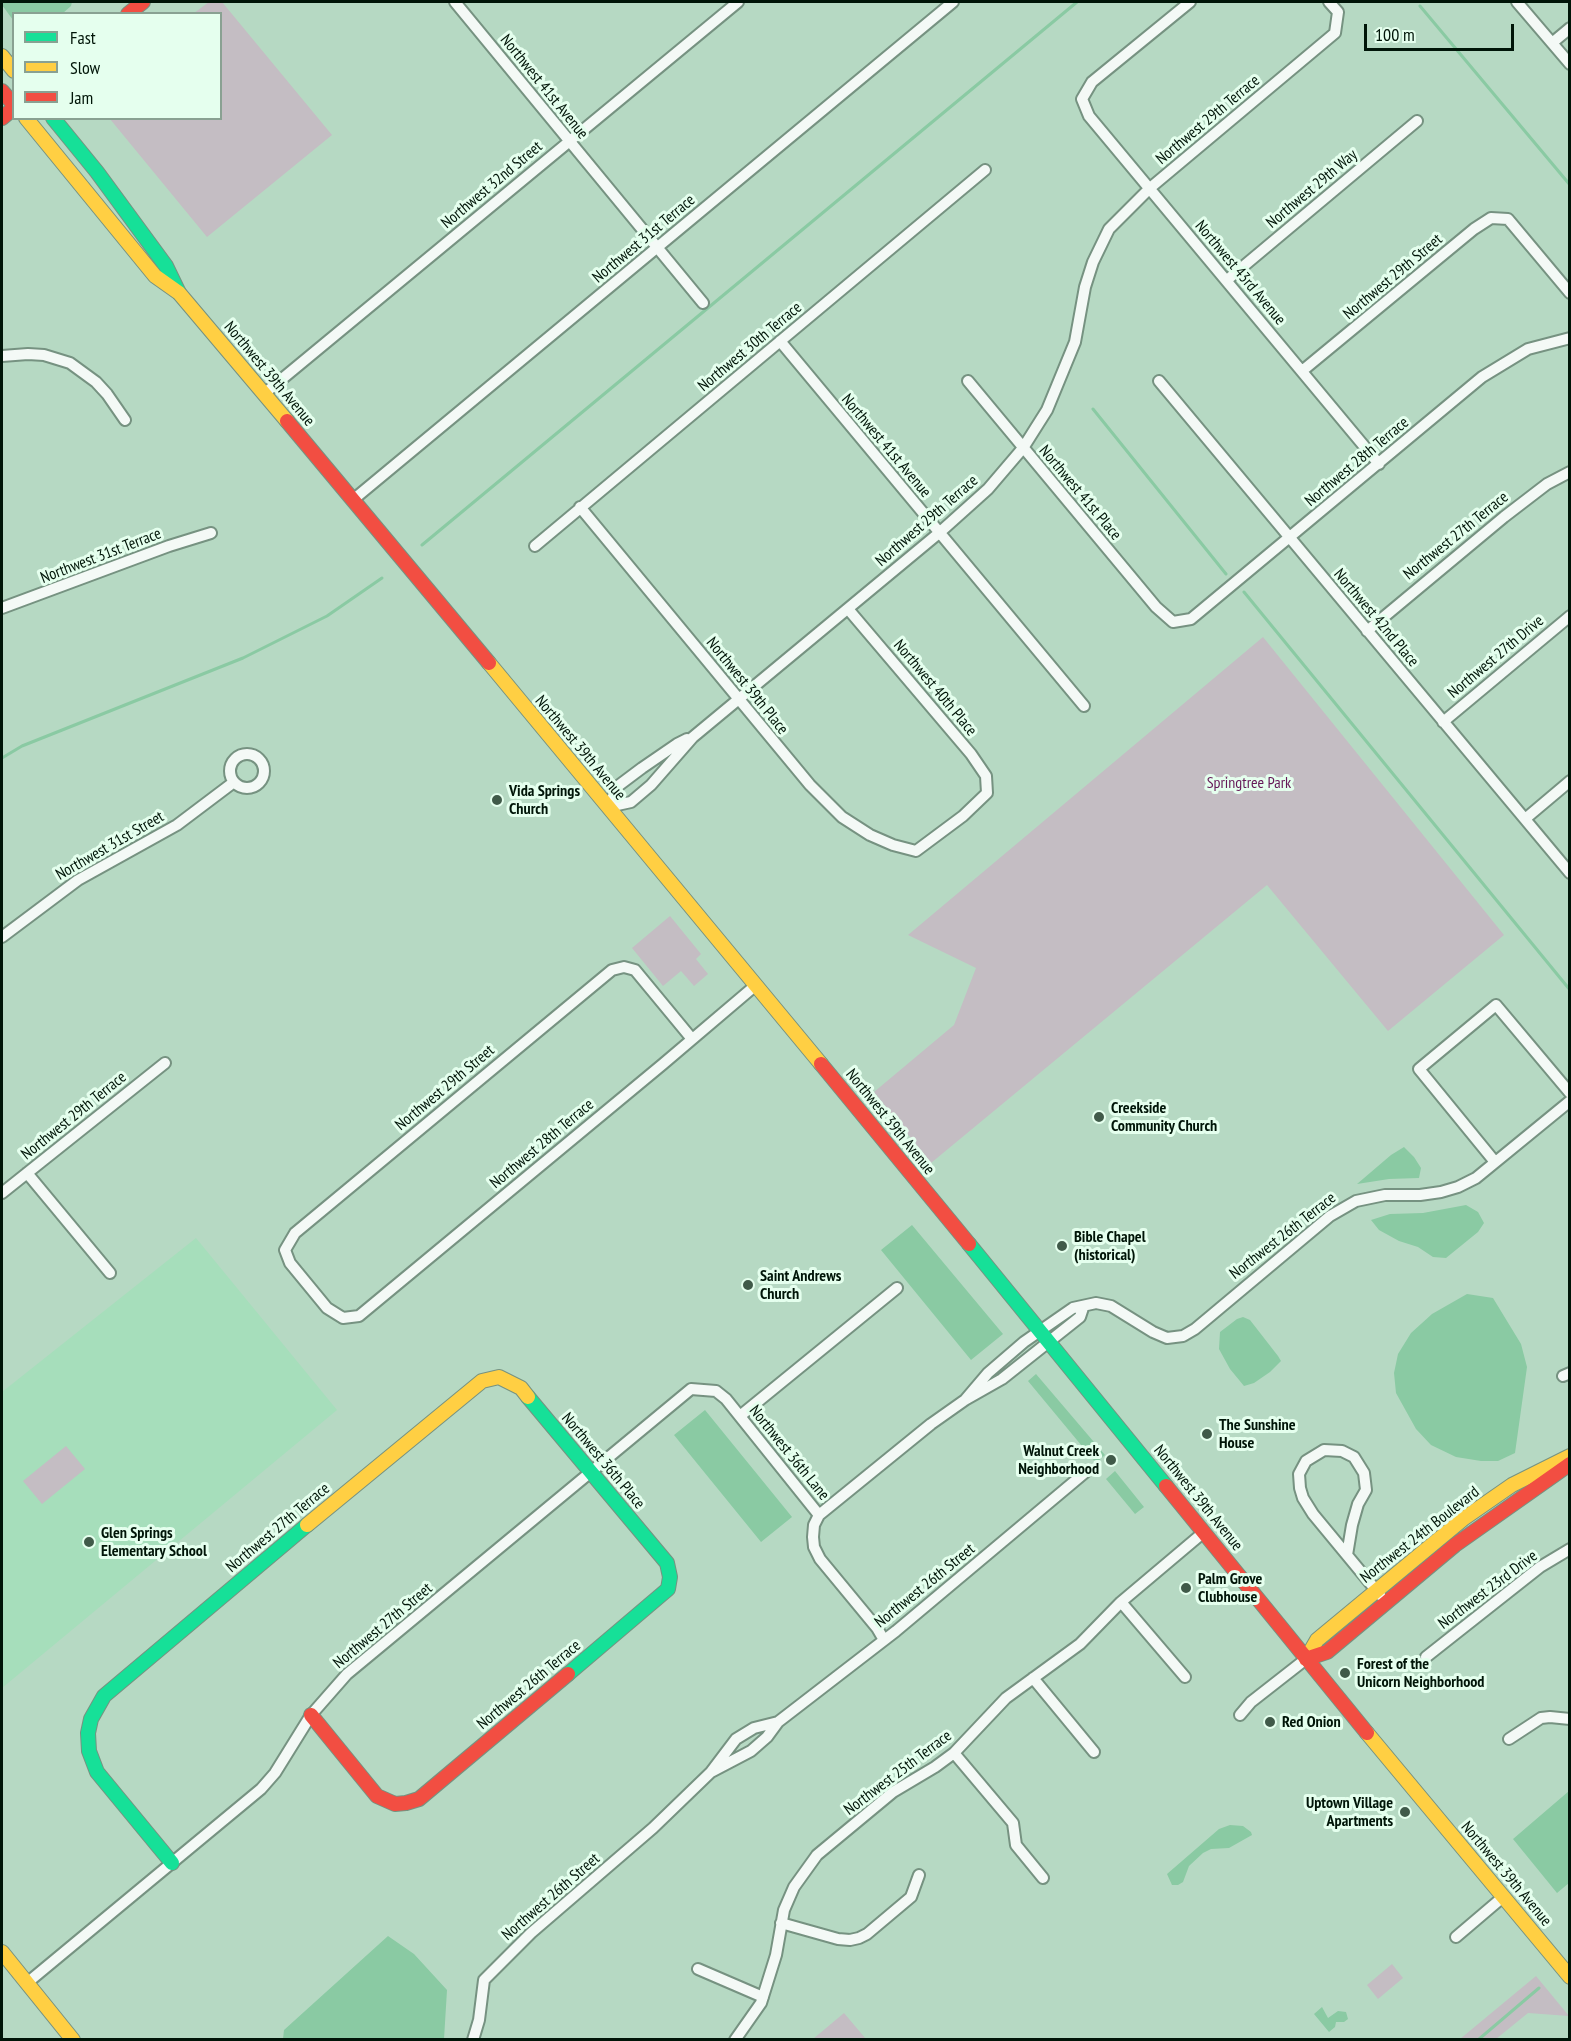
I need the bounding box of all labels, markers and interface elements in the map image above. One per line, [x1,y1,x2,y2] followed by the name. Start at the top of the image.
[12,12,222,120] legend
[1367,12,1517,50] scale bar
[1375,23,1415,46] text: 100 m
[70,26,96,49] text: Fast
[496,31,592,143] street label: Northwest 41st Avenue
[70,56,100,79] text: Slow
[1152,71,1264,169] street label: Northwest 29th Terrace
[70,86,93,109] text: Jam
[438,137,546,233] street label: Northwest 32nd Street
[1263,145,1361,233] street label: Northwest 29th Way
[589,191,699,287] street label: Northwest 31st Terrace
[1191,217,1289,329] street label: Northwest 43rd Avenue
[1340,230,1446,324] street label: Northwest 29th Street
[694,298,806,396] street label: Northwest 30th Terrace
[220,318,318,430] street label: Northwest 39th Avenue
[837,390,935,502] street label: Northwest 41st Avenue
[1301,413,1413,511] street label: Northwest 28th Terrace
[1035,442,1125,544] street label: Northwest 41st Place
[872,471,982,571] street label: Northwest 29th Terrace
[1400,488,1512,584] street label: Northwest 27th Terrace
[38,524,164,588] street label: Northwest 31st Terrace
[1329,565,1423,671] street label: Northwest 42nd Place
[1444,611,1548,703] street label: Northwest 27th Drive
[702,634,792,738] street label: Northwest 39th Place
[889,636,981,740] street label: Northwest 40th Place
[531,692,629,804] street label: Northwest 39th Avenue
[1207,773,1291,793] park label: Springtree Park
[509,781,580,819] place label: Vida Springs Church
[490,793,504,807] marker: Vida Springs Church
[53,807,167,885] street label: Northwest 31st Street
[392,1041,498,1135] street label: Northwest 29th Street
[841,1065,939,1179] street label: Northwest 39th Avenue
[18,1068,130,1164] street label: Northwest 29th Terrace
[486,1095,598,1193] street label: Northwest 28th Terrace
[1111,1098,1217,1136] place label: Creekside Community Church
[1092,1110,1106,1124] marker: Creekside Community Church
[1226,1189,1340,1283] street label: Northwest 26th Terrace
[1074,1227,1146,1265] place label: Bible Chapel (historical)
[1055,1239,1069,1253] marker: Bible Chapel (historical)
[760,1266,841,1304] place label: Saint Andrews Church
[741,1278,755,1292] marker: Saint Andrews Church
[745,1402,833,1504] street label: Northwest 36th Lane
[557,1409,649,1513] street label: Northwest 36th Place
[1219,1415,1296,1453] place label: The Sunshine House
[1200,1427,1214,1441] marker: The Sunshine House
[1018,1441,1099,1479] place label: Walnut Creek Neighborhood
[1149,1441,1247,1555] street label: Northwest 39th Avenue
[1104,1453,1118,1467] marker: Walnut Creek Neighborhood
[222,1479,334,1577] street label: Northwest 27th Terrace
[1357,1483,1483,1587] street label: Northwest 24th Boulevard
[101,1523,207,1561] place label: Glen Springs Elementary School
[82,1535,96,1549] marker: Glen Springs Elementary School
[871,1540,979,1632] street label: Northwest 26th Street
[1435,1547,1541,1633] street label: Northwest 23rd Drive
[1198,1569,1262,1607] place label: Palm Grove Clubhouse
[330,1579,436,1673] street label: Northwest 27th Street
[1179,1581,1193,1595] marker: Palm Grove Clubhouse
[473,1636,585,1734] street label: Northwest 26th Terrace
[1357,1654,1484,1692] place label: Forest of the Unicorn Neighborhood
[1338,1666,1352,1680] marker: Forest of the Unicorn Neighborhood
[1282,1712,1341,1732] place label: Red Onion
[1263,1715,1277,1729] marker: Red Onion
[841,1726,955,1820] street label: Northwest 25th Terrace
[1306,1793,1393,1831] place label: Uptown Village Apartments
[1398,1805,1412,1819] marker: Uptown Village Apartments
[1457,1818,1555,1930] street label: Northwest 39th Avenue
[498,1849,604,1945] street label: Northwest 26th Street

